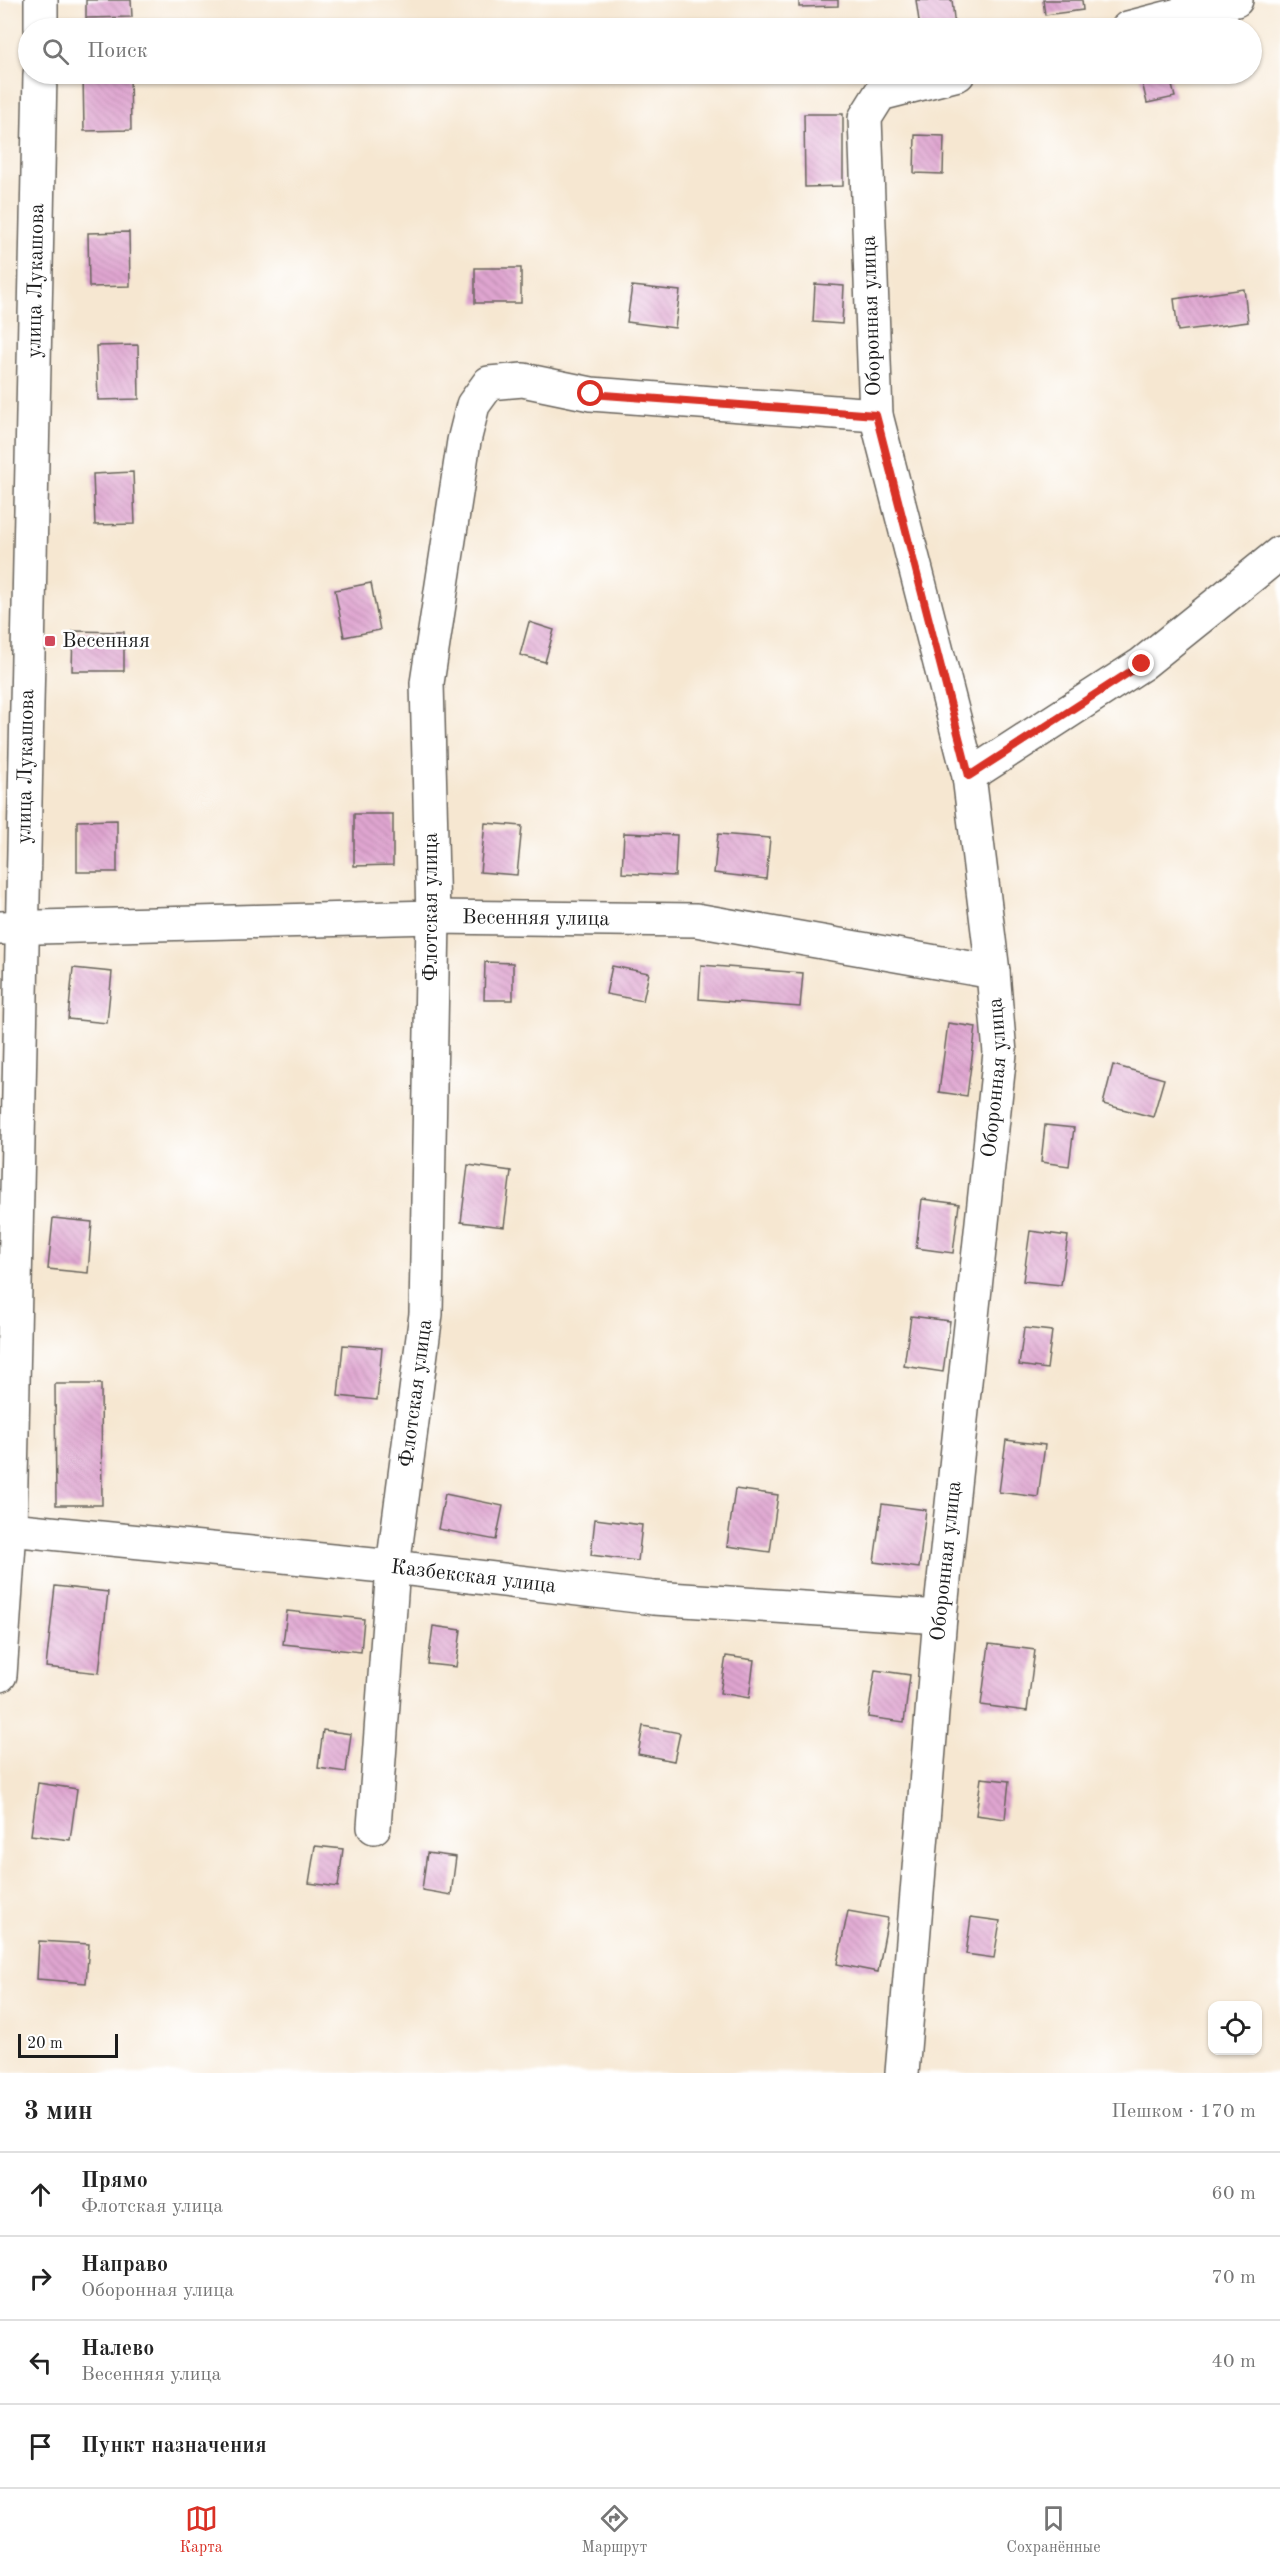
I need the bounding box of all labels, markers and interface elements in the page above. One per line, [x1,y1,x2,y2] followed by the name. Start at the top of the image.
[18,18,1262,84] search box
[39,35,72,68] icon: search
[87,40,148,62] text: Поиск
[24,203,48,358] street label: улица Лукашова
[859,235,885,397] street label: Оборонная улица
[577,380,603,406] route start
[62,631,150,652] place label: Весенняя
[43,634,57,648] marker: Весенняя
[1128,650,1154,676] route end
[14,689,38,844] street label: улица Лукашова
[421,832,442,982] street label: Флотская улица
[462,907,610,930] street label: Весенняя улица
[978,997,1011,1159] street label: Оборонная улица
[396,1318,436,1469] street label: Флотская улица
[928,1480,965,1642] street label: Оборонная улица
[390,1556,557,1597] street label: Казбекская улица
[1208,2001,1262,2055] map controls
[1208,2001,1262,2055] button: locate
[18,2031,118,2058] scale bar
[27,2036,63,2052] text: 20 m
[24,2099,93,2125] text: 3 мин
[1111,2102,1256,2122] text: Пешком · 170 m
[81,2170,148,2192] text: Прямо
[24,2178,57,2211] icon: ahead
[1211,2184,1256,2204] text: 60 m
[81,2197,223,2217] text: Флотская улица
[81,2254,168,2276] text: Направо
[24,2262,57,2295] icon: right
[1211,2268,1256,2288] text: 70 m
[81,2281,234,2301] text: Оборонная улица
[81,2338,154,2360] text: Налево
[24,2346,57,2379] icon: left
[1211,2352,1256,2372] text: 40 m
[81,2365,221,2385] text: Весенняя улица
[24,2430,57,2463] icon: arrive
[81,2435,267,2457] text: Пункт назначения
[179,2502,223,2558] tab: Карта
[582,2502,647,2558] tab: Маршрут
[1006,2502,1101,2558] tab: Сохранённые

